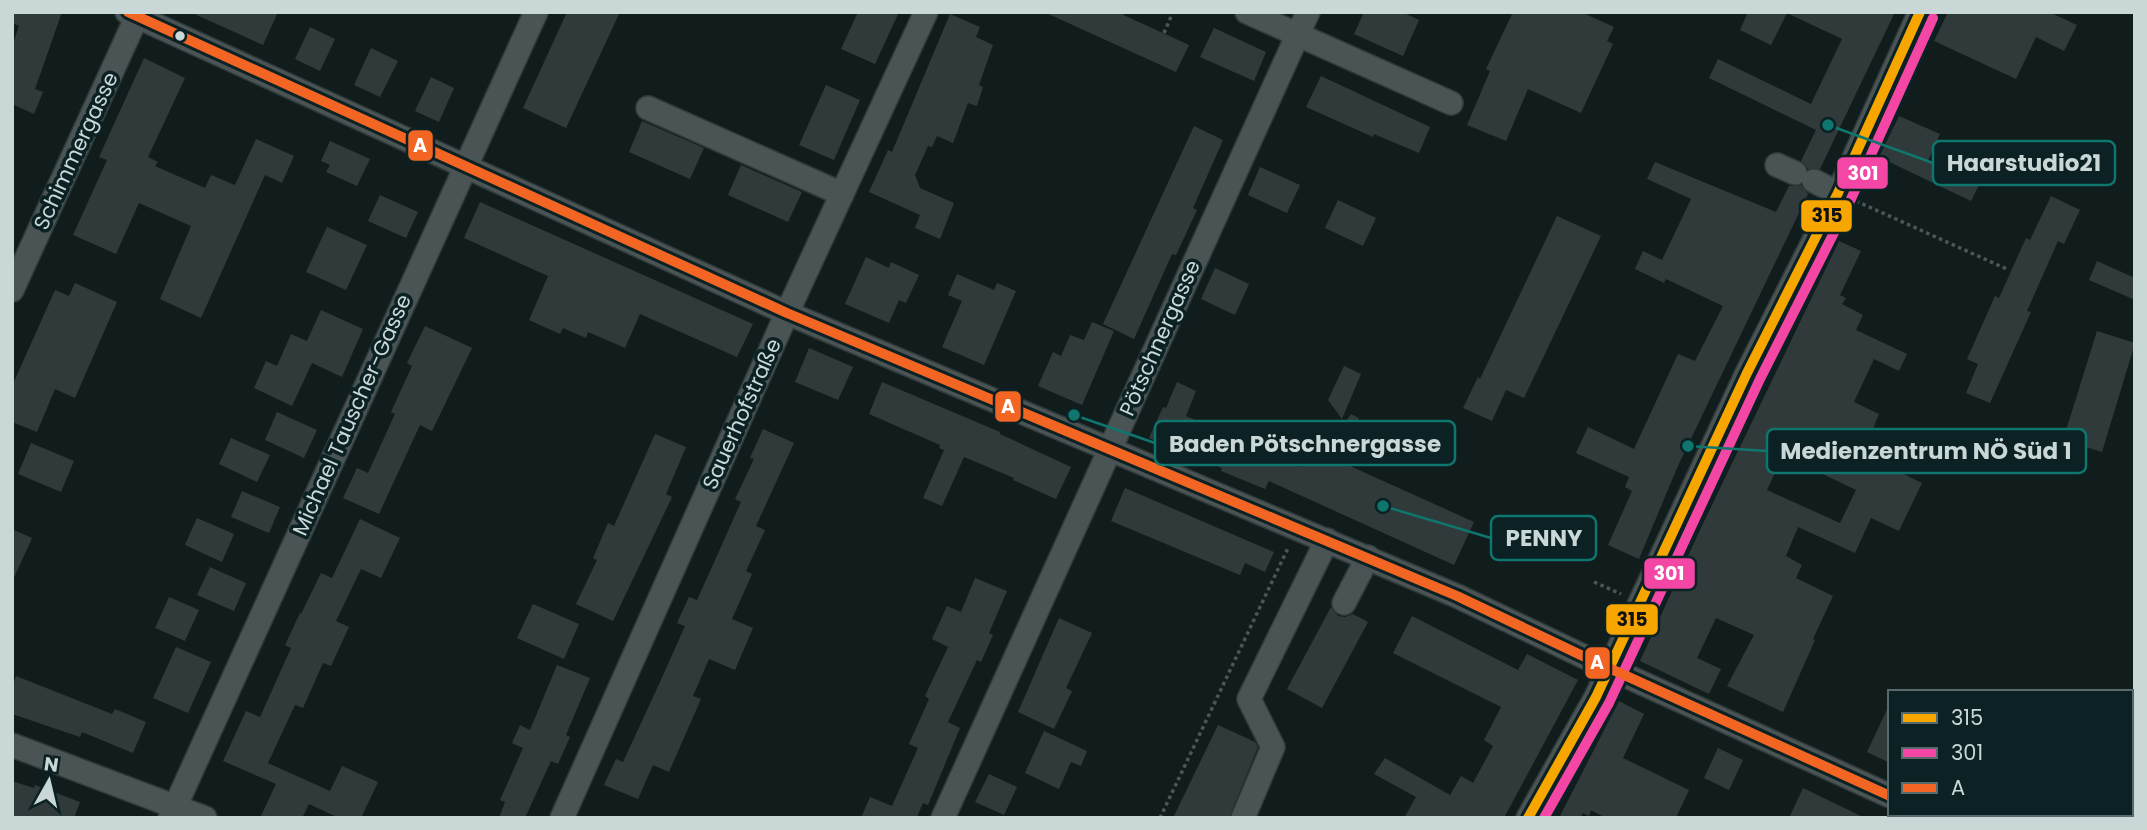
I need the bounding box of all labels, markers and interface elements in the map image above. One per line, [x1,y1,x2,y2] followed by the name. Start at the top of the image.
[173,29,187,43] unlabelled marker
[26,67,125,234] street label: Schimmergasse
[407,129,434,162] line badge: A
[413,132,427,159] text: A
[1933,141,2115,185] callout: Haarstudio21
[1947,147,2101,179] text: Haarstudio21
[1836,156,1889,190] line badge: 301
[1847,160,1879,187] text: 301
[1800,199,1853,233] line badge: 315
[1812,202,1843,229] text: 315
[1112,255,1207,420] street label: Pötschnergasse
[285,289,418,540] street label: Michael Tauscher-Gasse
[695,334,788,494] street label: Sauerhofstraße
[994,390,1022,423] line badge: A
[1001,393,1015,420] text: A
[1155,421,1455,465] callout: Baden Pötschnergasse
[1169,428,1441,460] text: Baden Pötschnergasse
[1767,429,2086,473] callout: Medienzentrum NÖ Süd 1
[1780,435,2072,467] text: Medienzentrum NÖ Süd 1
[1491,516,1596,560] callout: PENNY
[1506,522,1583,554] text: PENNY
[1643,557,1696,590] line badge: 301
[1653,560,1685,587] text: 301
[1605,603,1659,636] line badge: 315
[1617,606,1648,633] text: 315
[1584,646,1611,680] line badge: A
[1590,649,1604,676] text: A
[1888,690,2133,816] legend
[1951,703,1983,732] text: 315
[1951,738,1983,767] text: 301
[14,746,84,816] north arrow
[42,750,60,779] text: N
[1951,773,1965,802] text: A

